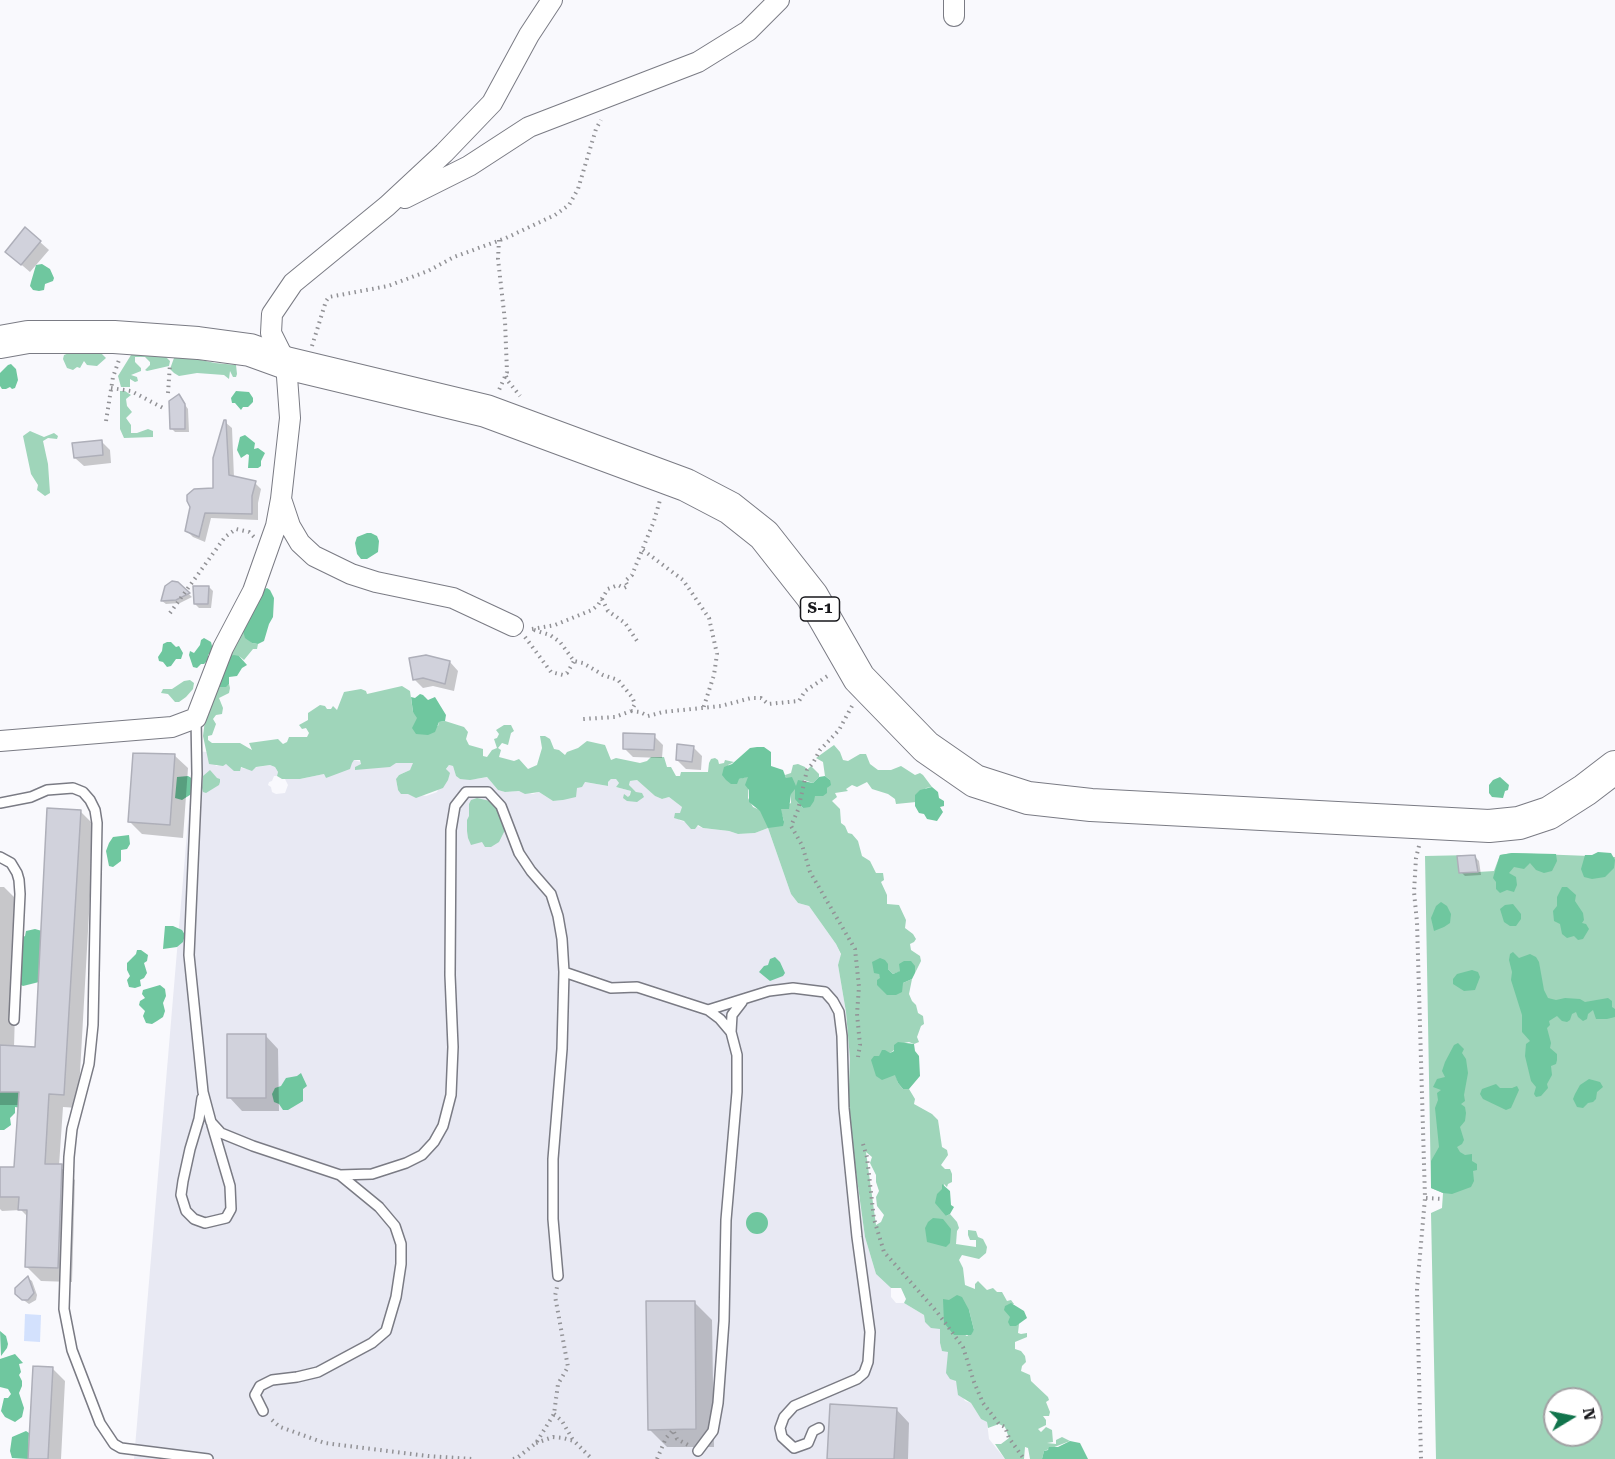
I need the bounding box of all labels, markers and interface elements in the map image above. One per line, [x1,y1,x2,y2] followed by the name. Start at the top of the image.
[800,597,840,621] road number: S-1
[1543,1387,1603,1447] north arrow
[1579,1406,1600,1422] text: N

